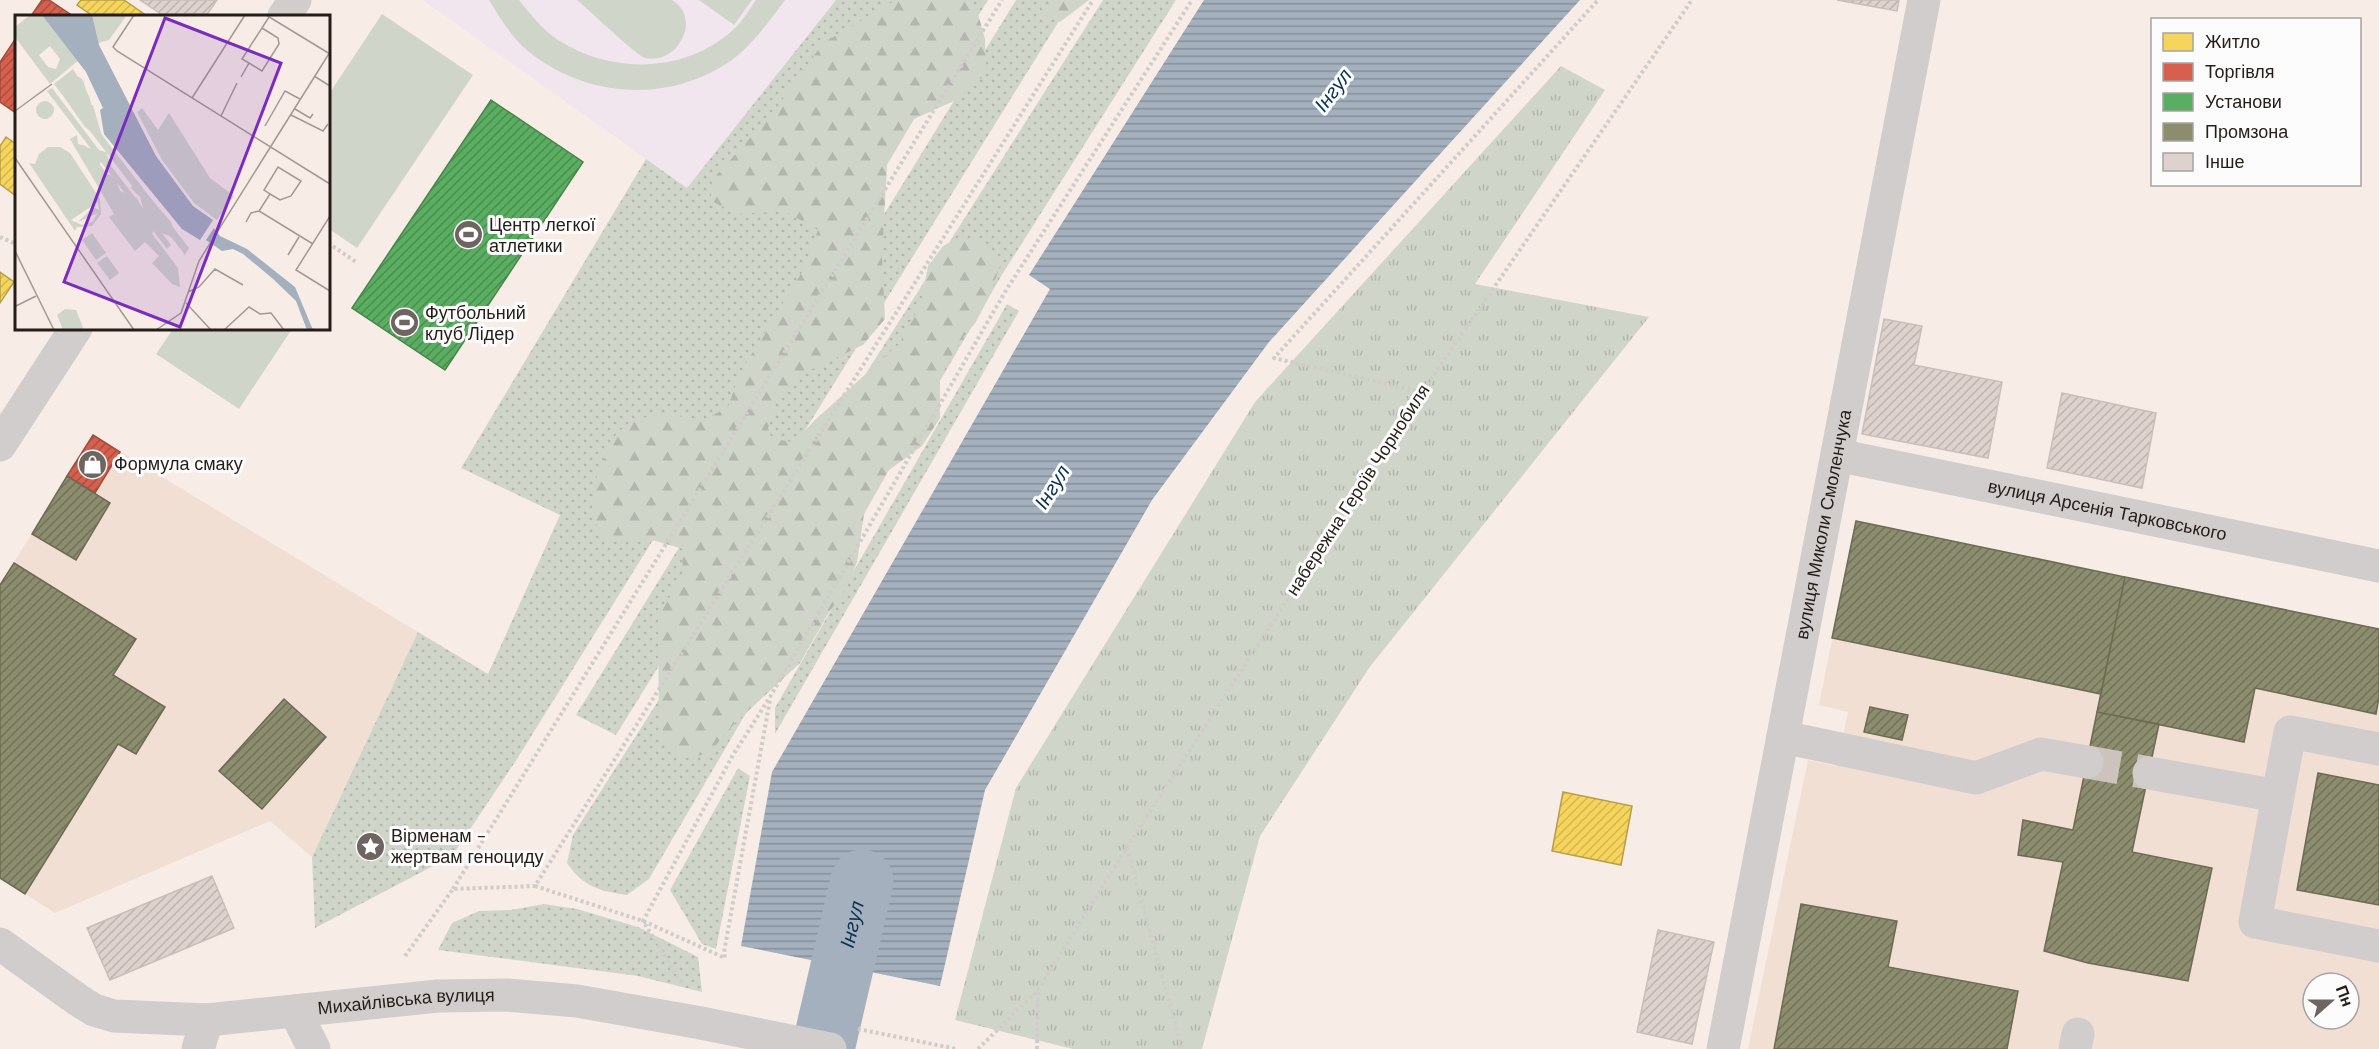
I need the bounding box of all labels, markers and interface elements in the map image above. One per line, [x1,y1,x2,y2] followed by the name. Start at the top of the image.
[15,15,330,330] inset map
[2151,18,2361,186] legend
[2205,30,2260,54] text: Житло
[2205,60,2275,84] text: Торгівля
[1308,63,1358,117] water label: Інгул
[2205,90,2282,114] text: Установи
[2205,120,2289,144] text: Промзона
[2205,150,2244,174] text: Інше
[489,213,595,258] place label: Центр легкої атлетики
[452,219,484,251] sports icon: Центр легкої атлетики
[425,301,526,346] place label: Футбольний клуб Лідер
[388,307,420,339] sports icon: Футбольний клуб Лідер
[1281,380,1435,600] street label: набережна Героїв Чорнобиля
[1790,407,1857,641] street label: вулиця Миколи Смоленчука
[77,448,109,480] shop icon: Формула смаку
[114,452,243,476] place label: Формула смаку
[1028,460,1076,514] water label: Інгул
[1986,474,2229,547] street label: вулиця Арсенія Тарковського
[391,824,543,869] place label: Вірменам - жертвам геноциду
[354,830,386,862] place icon: Вірменам - жертвам геноциду
[834,898,870,950] water label: Інгул
[2301,971,2361,1031] north arrow
[2331,982,2358,1009] text: Пн
[316,983,495,1020] street label: Михайлівська вулиця

